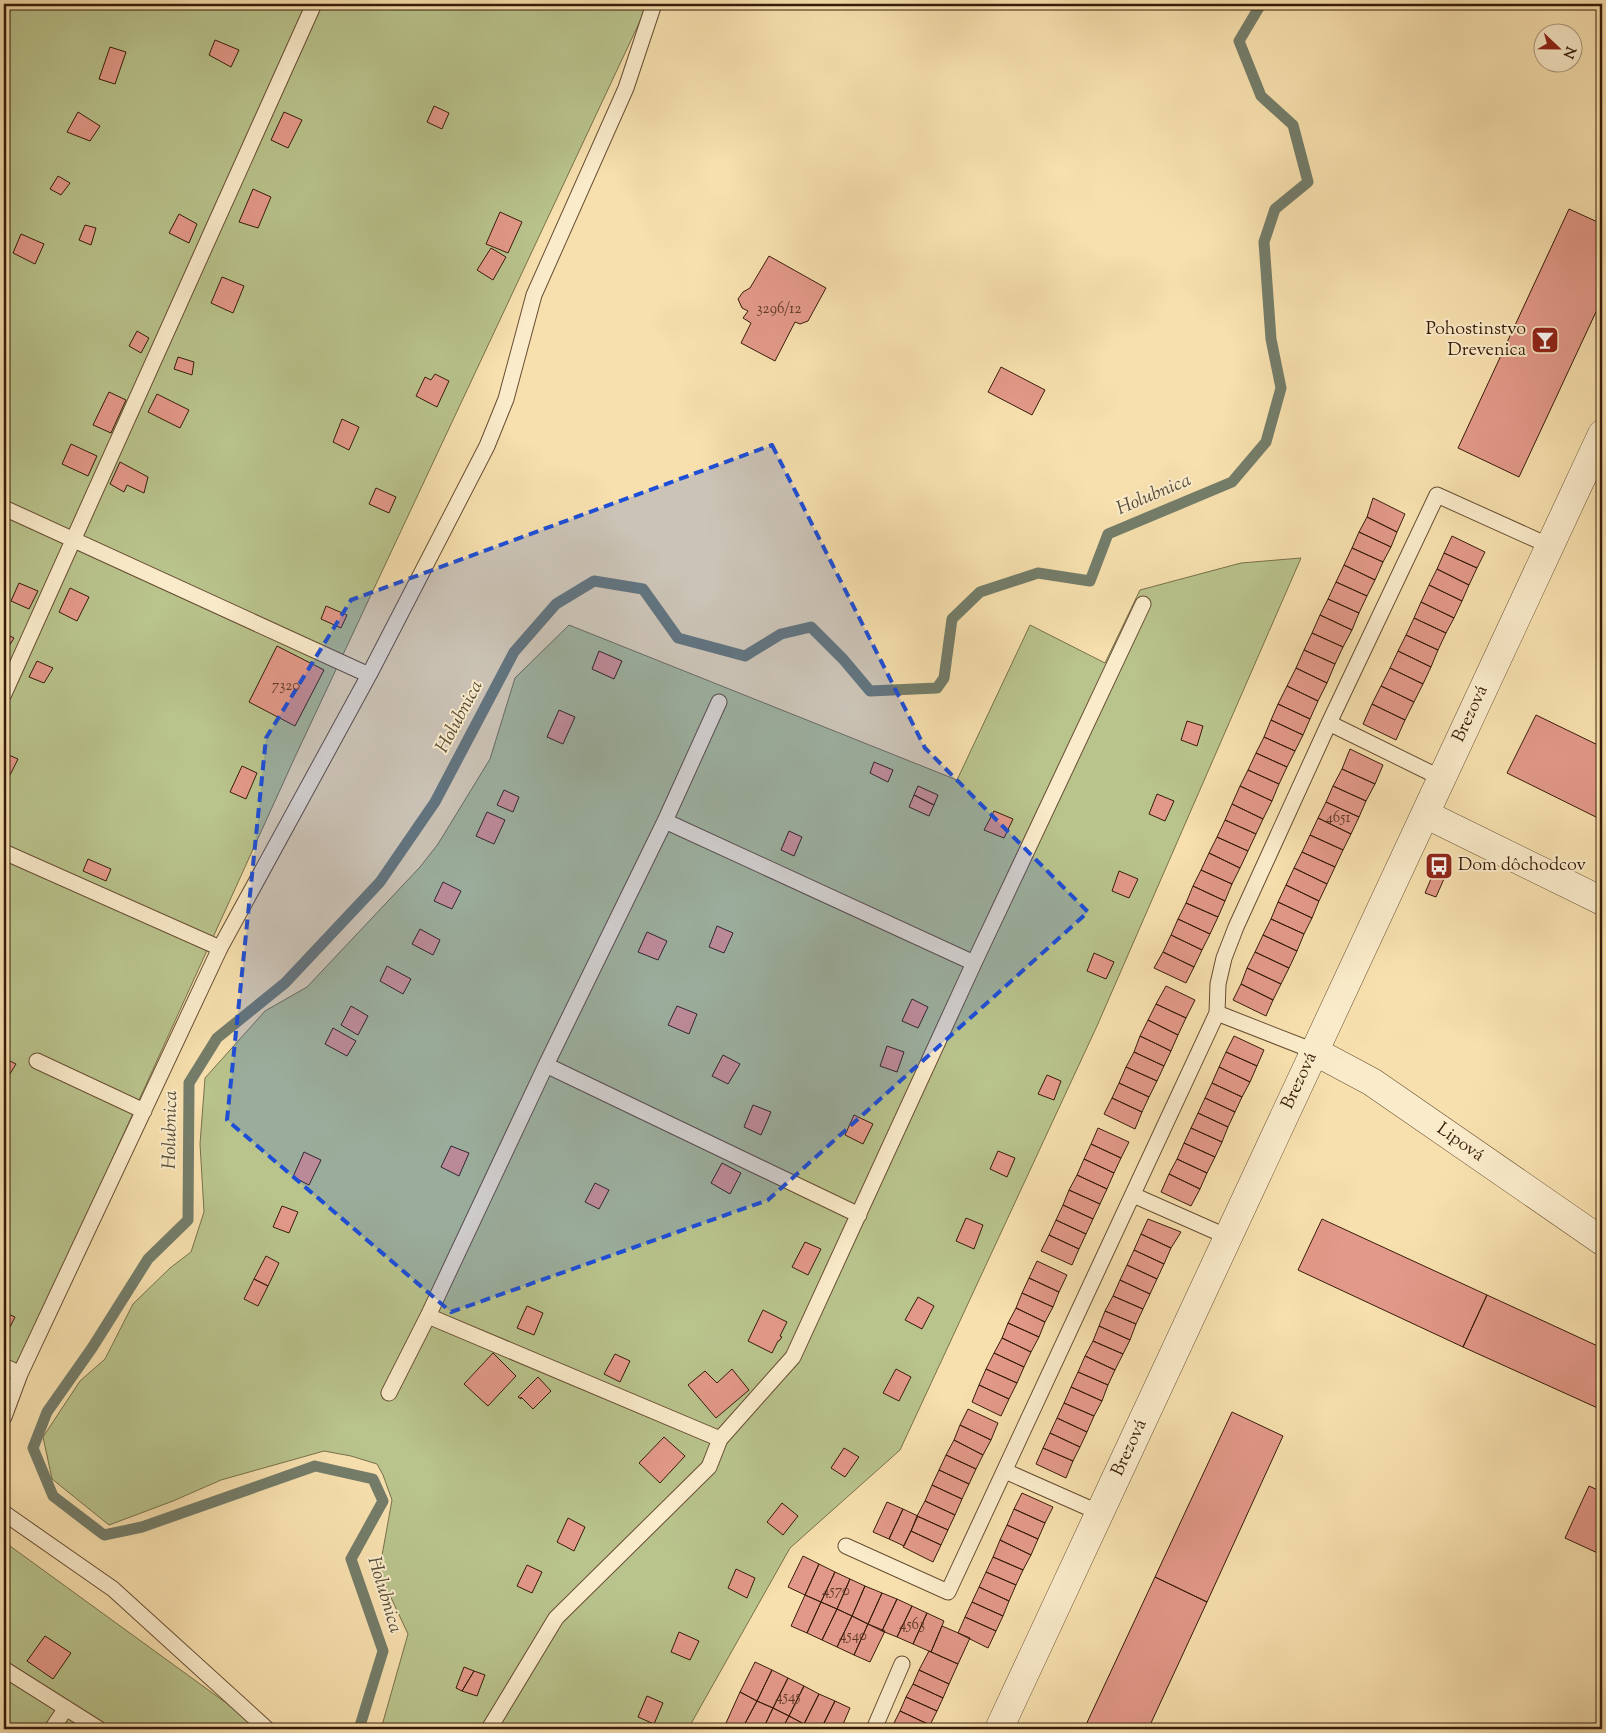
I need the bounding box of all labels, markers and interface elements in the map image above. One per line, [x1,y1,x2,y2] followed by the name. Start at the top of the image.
[1534,22,1584,72] north arrow
[1557,43,1580,61] text: N
[757,299,801,320] house number: 3296/12
[1426,317,1526,364] place label: Pohostinstvo Drevenica
[1530,325,1560,355] bar icon: Pohostinstvo Drevenica
[1113,467,1196,523] water label: Holubnica
[272,676,300,697] house number: 7320
[430,676,490,758] water label: Holubnica
[1446,681,1496,747] street label: Brezová
[1325,808,1351,829] house number: 4651
[1424,851,1454,881] bus stop icon: Dom dôchodcov
[1458,853,1586,879] place label: Dom dôchodcov
[1275,1048,1325,1114] street label: Brezová
[157,1090,185,1170] water label: Holubnica
[1431,1117,1489,1169] street label: Lipová
[1105,1415,1155,1481] street label: Brezová
[360,1553,408,1637] water label: Holubnica
[822,1581,850,1602] house number: 4570
[899,1615,925,1636] house number: 4563
[839,1626,867,1647] house number: 4540
[775,1687,801,1708] house number: 4545

